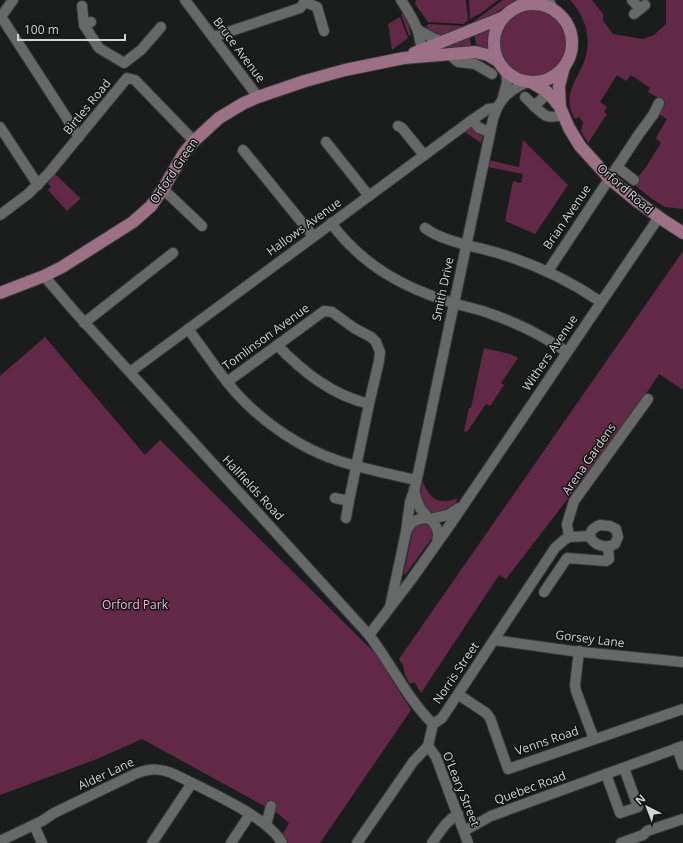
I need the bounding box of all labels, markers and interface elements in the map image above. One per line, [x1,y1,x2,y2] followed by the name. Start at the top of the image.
[209,14,270,86] street label: Bruce Avenue
[18,16,125,42] scale bar
[24,21,59,38] text: 100 m
[59,75,114,138] street label: Birtles Road
[145,135,202,207] street label: Orford Green
[594,159,657,218] street label: Orford Road
[539,181,595,252] street label: Brian Avenue
[263,193,345,260] street label: Hallows Avenue
[427,255,458,322] street label: Smith Drive
[219,299,313,374] street label: Tomlinson Avenue
[518,311,581,394] street label: Withers Avenue
[558,419,620,498] street label: Arena Gardens
[219,451,288,524] street label: Hallfields Road
[102,596,169,613] park label: Orford Park
[555,626,626,651] street label: Gorsey Lane
[429,638,483,707] street label: Norris Street
[513,722,581,759] street label: Venns Road
[439,749,484,829] street label: O'Leary Street
[75,753,137,794] street label: Alder Lane
[492,767,568,808] street label: Quebec Road
[627,787,667,827] north arrow
[632,791,648,808] text: N

